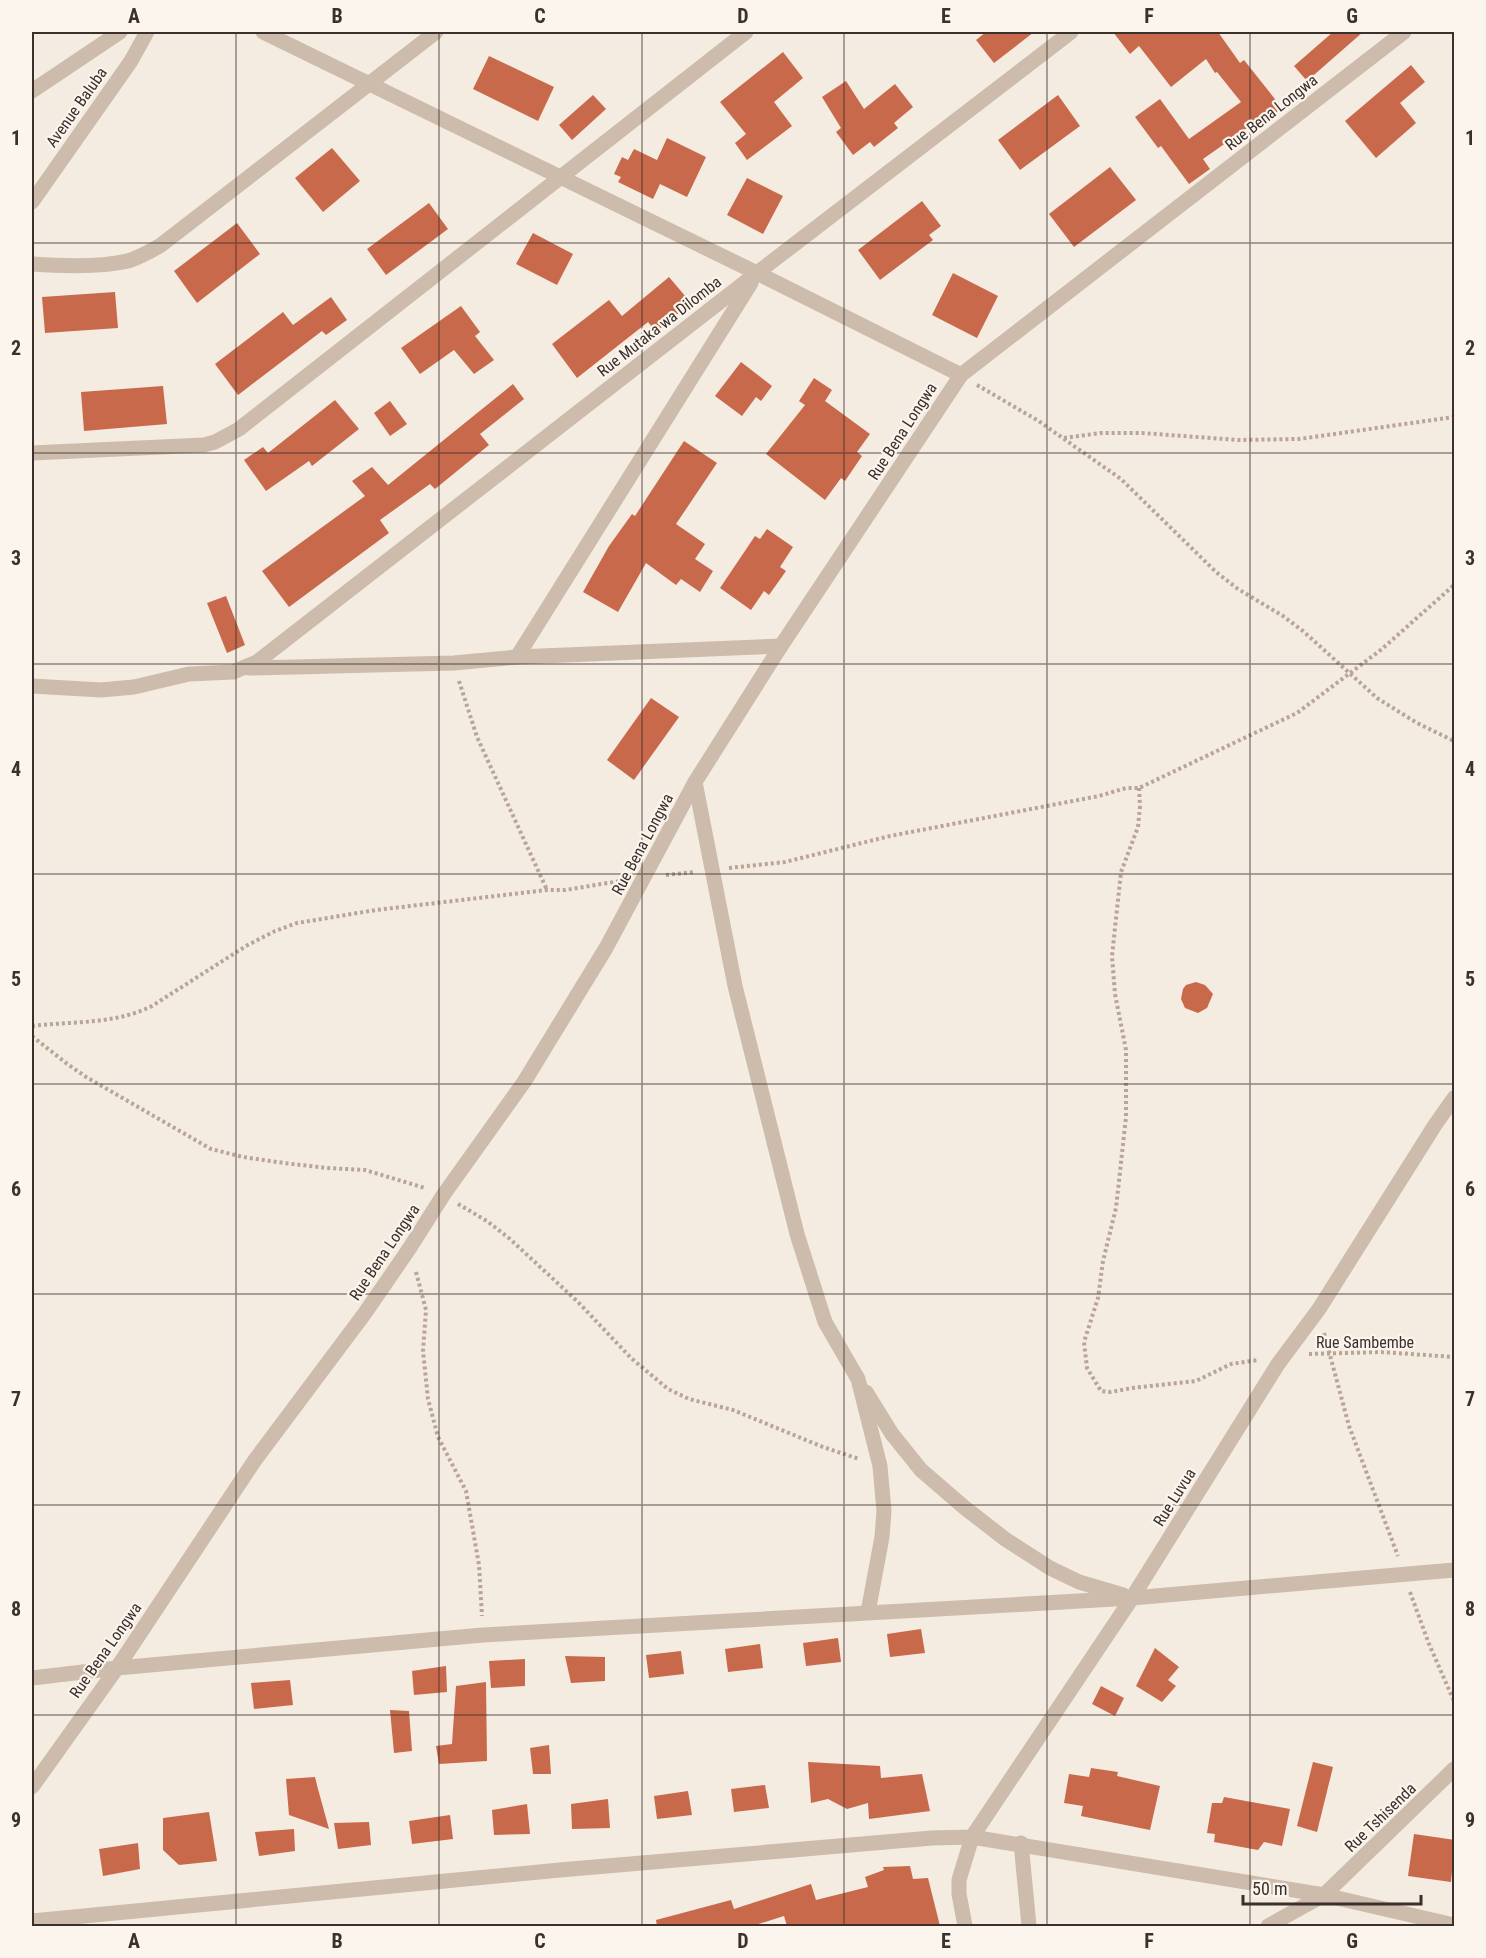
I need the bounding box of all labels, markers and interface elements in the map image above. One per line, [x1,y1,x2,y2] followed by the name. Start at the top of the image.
[128,4,140,28] text: A
[331,4,343,28] text: B
[534,4,546,28] text: C
[737,4,749,28] text: D
[941,4,951,28] text: E
[1144,4,1154,28] text: F
[1346,4,1358,28] text: G
[42,64,111,151] street label: Avenue Baluba
[1221,70,1321,154] street label: Rue Bena Longwa
[11,126,21,150] text: 1
[1465,126,1475,150] text: 1
[594,272,725,381] street label: Rue Mutaka wa Dilomba
[11,336,21,360] text: 2
[1465,336,1475,360] text: 2
[864,379,941,483] street label: Rue Bena Longwa
[11,546,21,570] text: 3
[1465,546,1475,570] text: 3
[11,757,21,781] text: 4
[1465,757,1475,781] text: 4
[608,790,677,898] street label: Rue Bena Longwa
[11,967,21,991] text: 5
[1465,967,1475,991] text: 5
[11,1177,21,1201] text: 6
[1465,1177,1475,1201] text: 6
[345,1201,424,1304] street label: Rue Bena Longwa
[1316,1333,1414,1352] street label: Rue Sambembe
[11,1387,21,1411] text: 7
[1465,1387,1475,1411] text: 7
[1149,1465,1200,1530] street label: Rue Luvua
[11,1597,21,1621] text: 8
[1465,1597,1475,1621] text: 8
[65,1599,145,1702] street label: Rue Bena Longwa
[1341,1779,1420,1856] street label: Rue Tshisenda
[11,1808,21,1832] text: 9
[1465,1808,1475,1832] text: 9
[1243,1868,1422,1906] scale bar
[1252,1878,1287,1899] text: 50 m
[128,1929,140,1953] text: A
[331,1929,343,1953] text: B
[534,1929,546,1953] text: C
[737,1929,749,1953] text: D
[941,1929,951,1953] text: E
[1144,1929,1154,1953] text: F
[1346,1929,1358,1953] text: G

